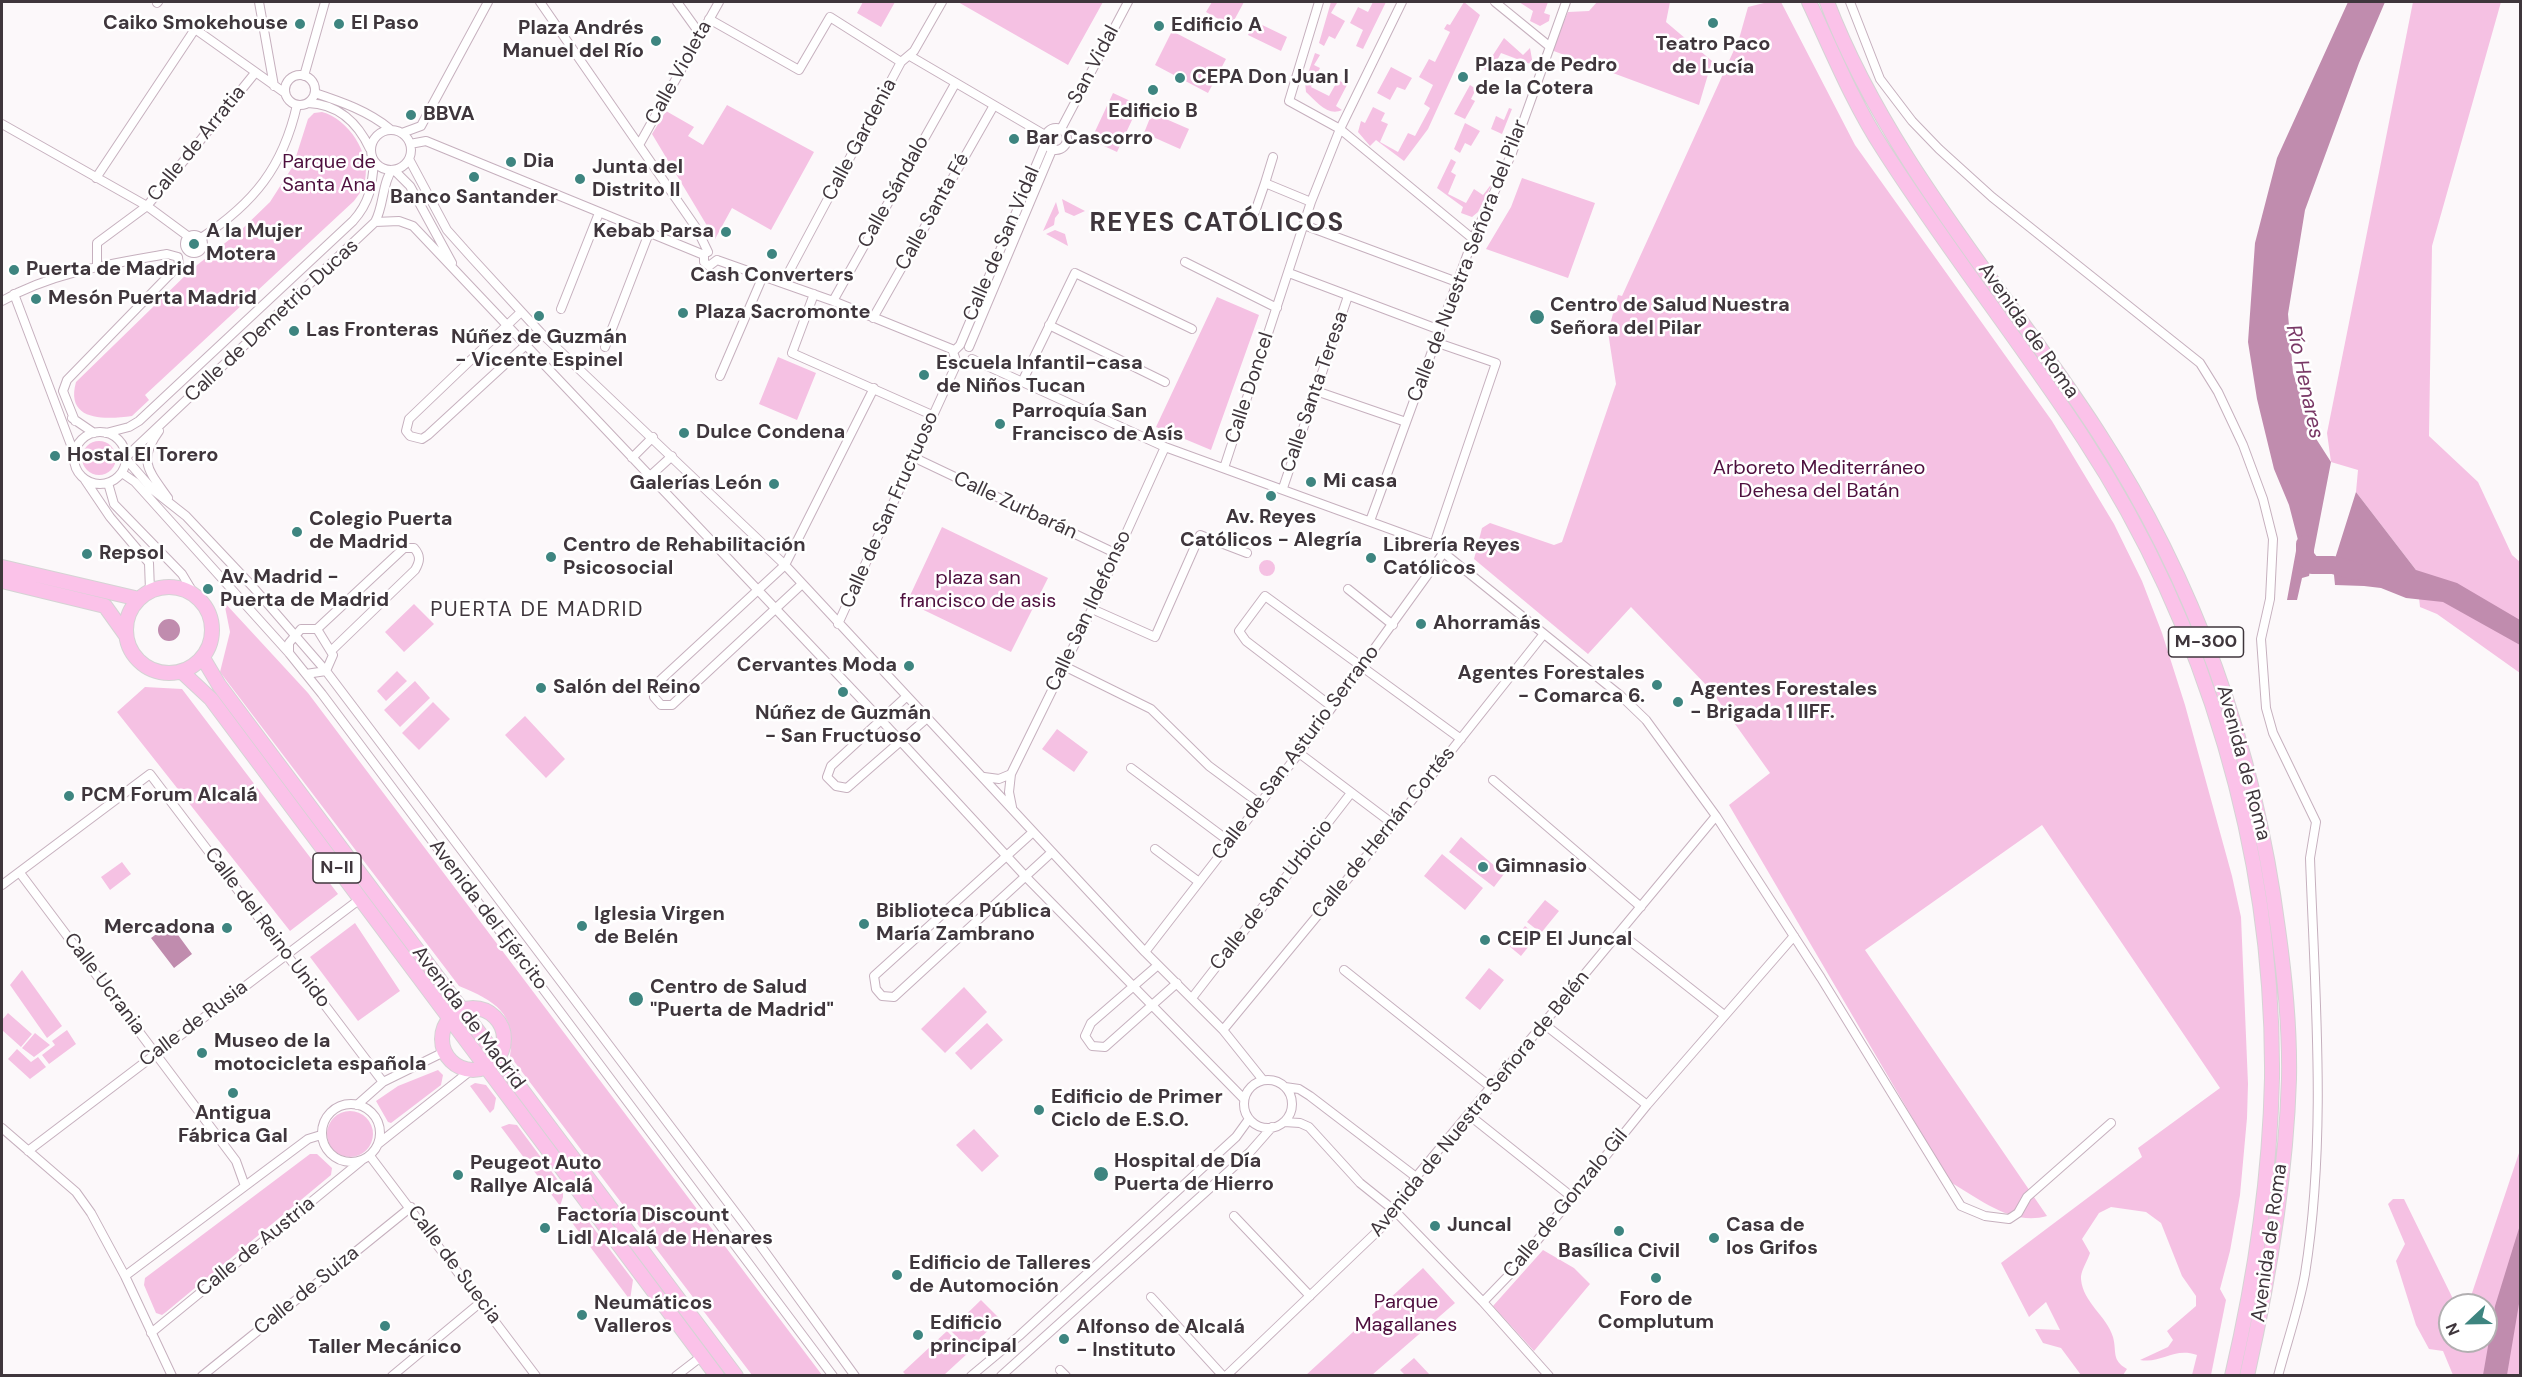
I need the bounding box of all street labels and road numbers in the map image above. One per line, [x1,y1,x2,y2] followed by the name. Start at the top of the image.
[641,17,717,129] street label: Calle Violeta
[1063,22,1125,108] street label: San Vidal
[818,75,902,205] street label: Calle Gardenia
[143,81,251,207] street label: Calle de Arratia
[1403,116,1533,406] street label: Calle de Nuestra Señora del Pilar
[853,132,935,252] street label: Calle Sándalo
[891,149,975,275] street label: Calle Santa Fé
[959,163,1045,325] street label: Calle de San Vidal
[180,234,364,408] street label: Calle de Demetrio Ducas
[1972,259,2084,403] street label: Avenida de Roma
[1276,308,1354,476] street label: Calle Santa Teresa
[1221,330,1279,446] street label: Calle Doncel
[836,408,944,612] street label: Calle de San Fructuoso
[949,467,1081,545] street label: Calle Zurbarán
[1041,527,1137,695] street label: Calle San Ildefonso
[2168,627,2244,657] road number: M-300
[1207,641,1385,865] street label: Calle de San Asturio Serrano
[2211,683,2275,843] street label: Avenida de Roma
[1307,742,1461,924] street label: Calle de Hernán Cortés
[1206,815,1338,975] street label: Calle de San Urbicio
[423,835,553,995] street label: Avenida del Ejército
[199,843,335,1013] street label: Calle del Reino Unido
[313,853,361,883] road number: N-II
[58,929,150,1039] street label: Calle Ucrania
[406,942,530,1094] street label: Avenida de Madrid
[1365,966,1595,1242] street label: Avenida de Nuestra Señora de Belén
[135,976,253,1072] street label: Calle de Rusia
[1499,1125,1633,1283] street label: Calle de Gonzalo Gil
[2247,1162,2293,1324] street label: Avenida de Roma
[192,1192,320,1302] street label: Calle de Austria
[402,1201,506,1329] street label: Calle de Suecia
[250,1241,364,1341] street label: Calle de Suiza

